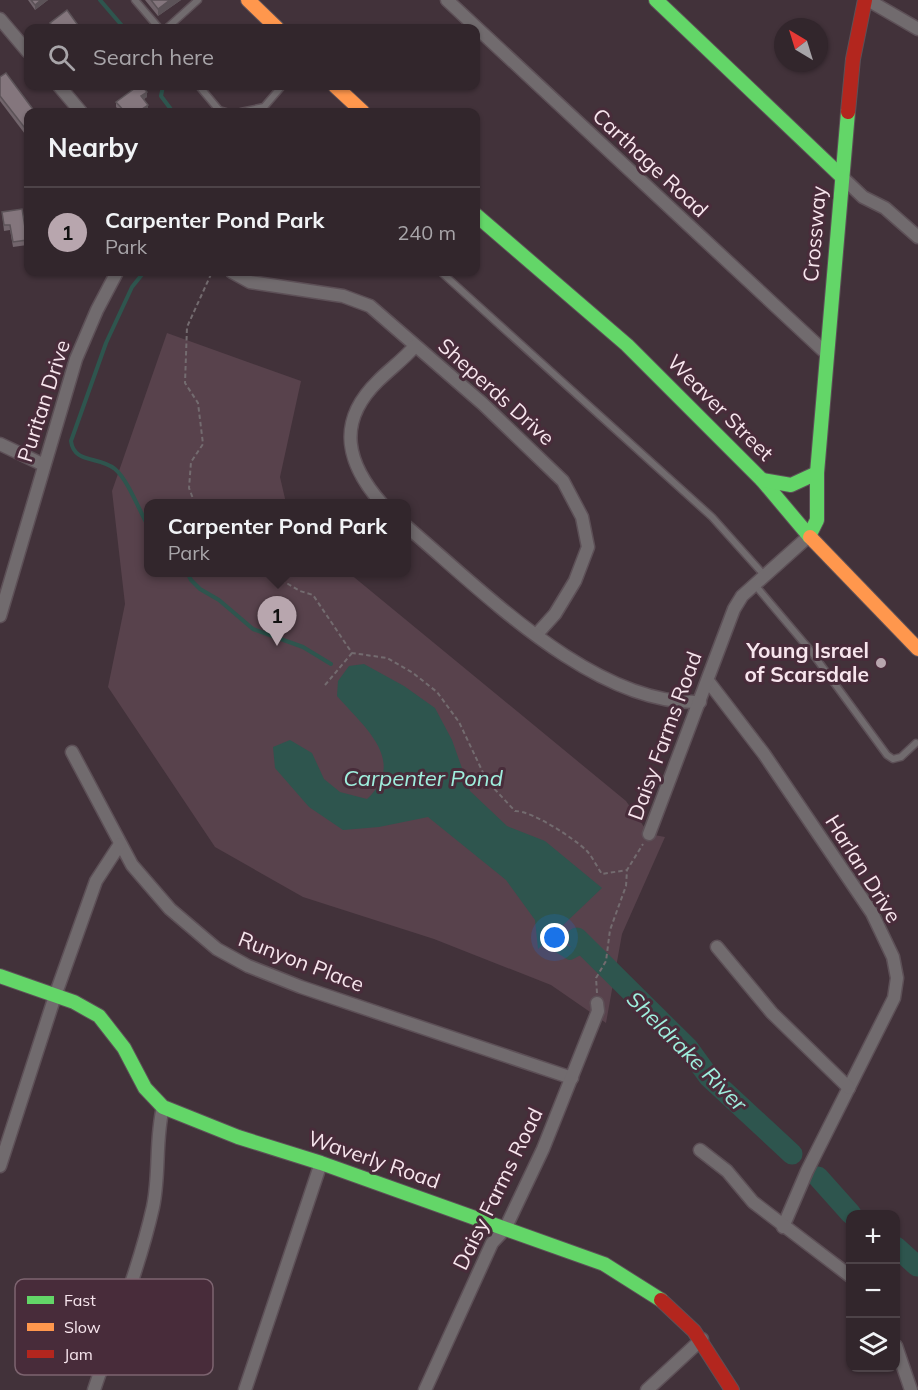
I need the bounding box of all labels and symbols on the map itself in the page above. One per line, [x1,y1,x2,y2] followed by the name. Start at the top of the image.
[774,18,828,72] north arrow
[588,102,714,222] street label: Carthage Road
[797,185,831,283] street label: Crossway
[433,332,560,450] street label: Sheperds Drive
[11,336,75,465] street label: Puritan Drive
[662,349,779,466] street label: Weaver Street
[258,596,296,646] pin: 1
[744,637,869,687] place label: Young Israel of Scarsdale
[621,648,707,824] street label: Daisy Farms Road
[874,656,888,670] marker: Young Israel of Scarsdale
[343,764,504,792] water label: Carpenter Pond
[820,810,907,927] street label: Harlan Drive
[540,923,569,952] your location
[235,925,368,997] street label: Runyon Place
[621,985,754,1118] water label: Sheldrake River
[447,1103,548,1274] street label: Daisy Farms Road
[305,1124,444,1194] street label: Waverly Road
[15,1279,213,1375] legend
[64,1290,96,1310] text: Fast
[64,1317,101,1337] text: Slow
[64,1344,93,1364] text: Jam

